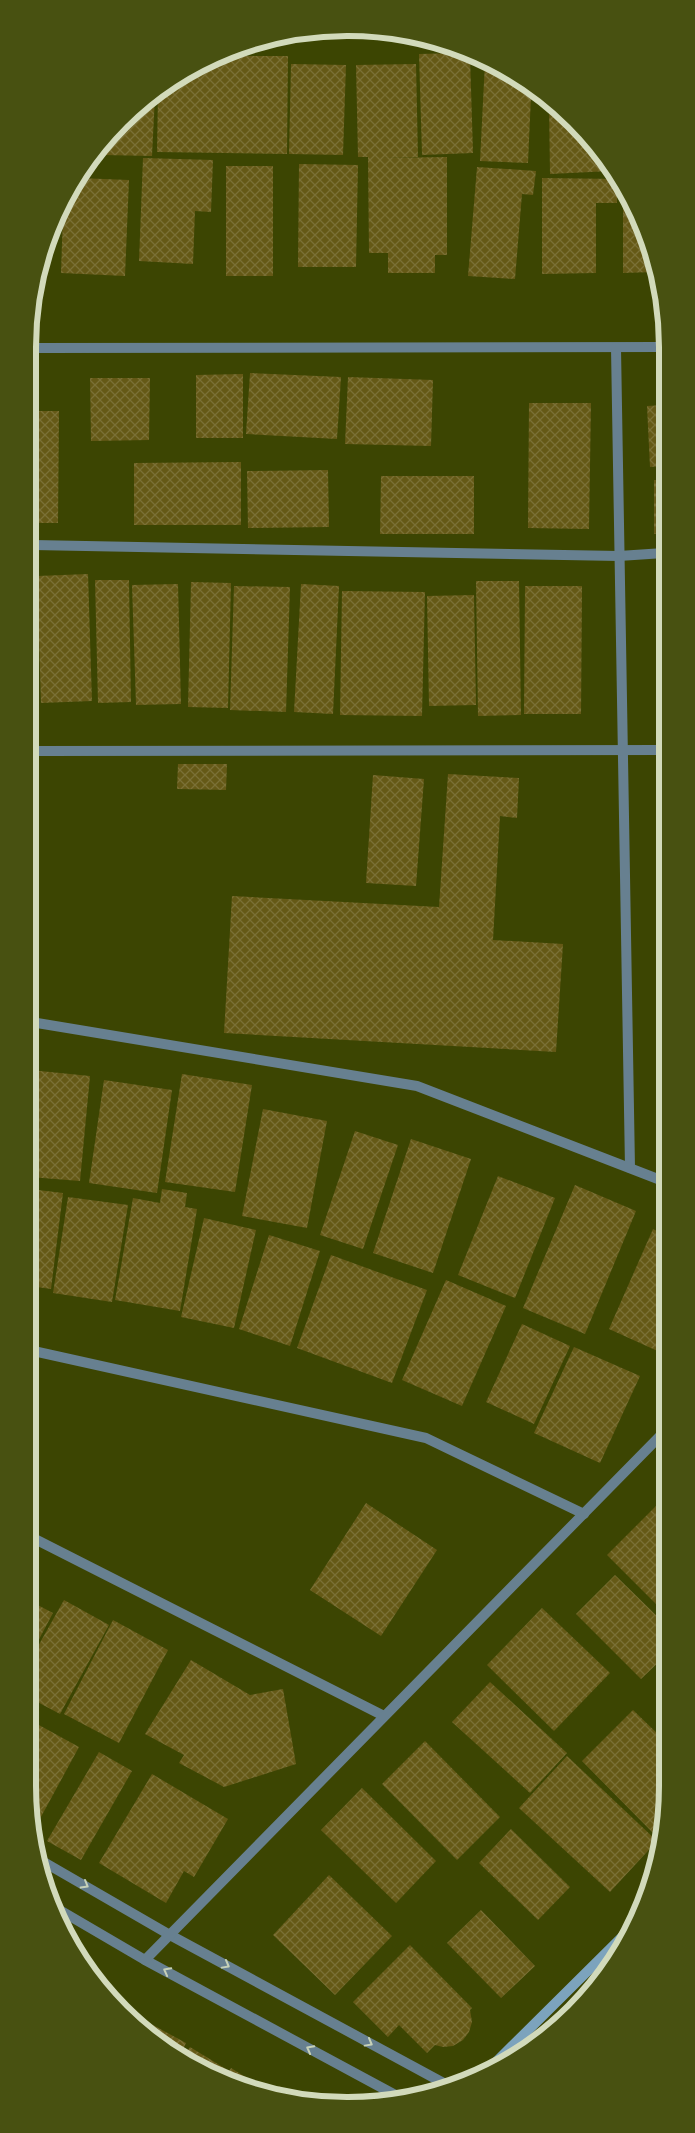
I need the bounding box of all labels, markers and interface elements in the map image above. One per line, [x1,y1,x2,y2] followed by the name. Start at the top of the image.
[79,1879,88,1889] one-way arrow
[221,1959,230,1969] one-way arrow
[163,1967,172,1977] one-way arrow
[363,2036,372,2046] one-way arrow
[306,2045,315,2055] one-way arrow

